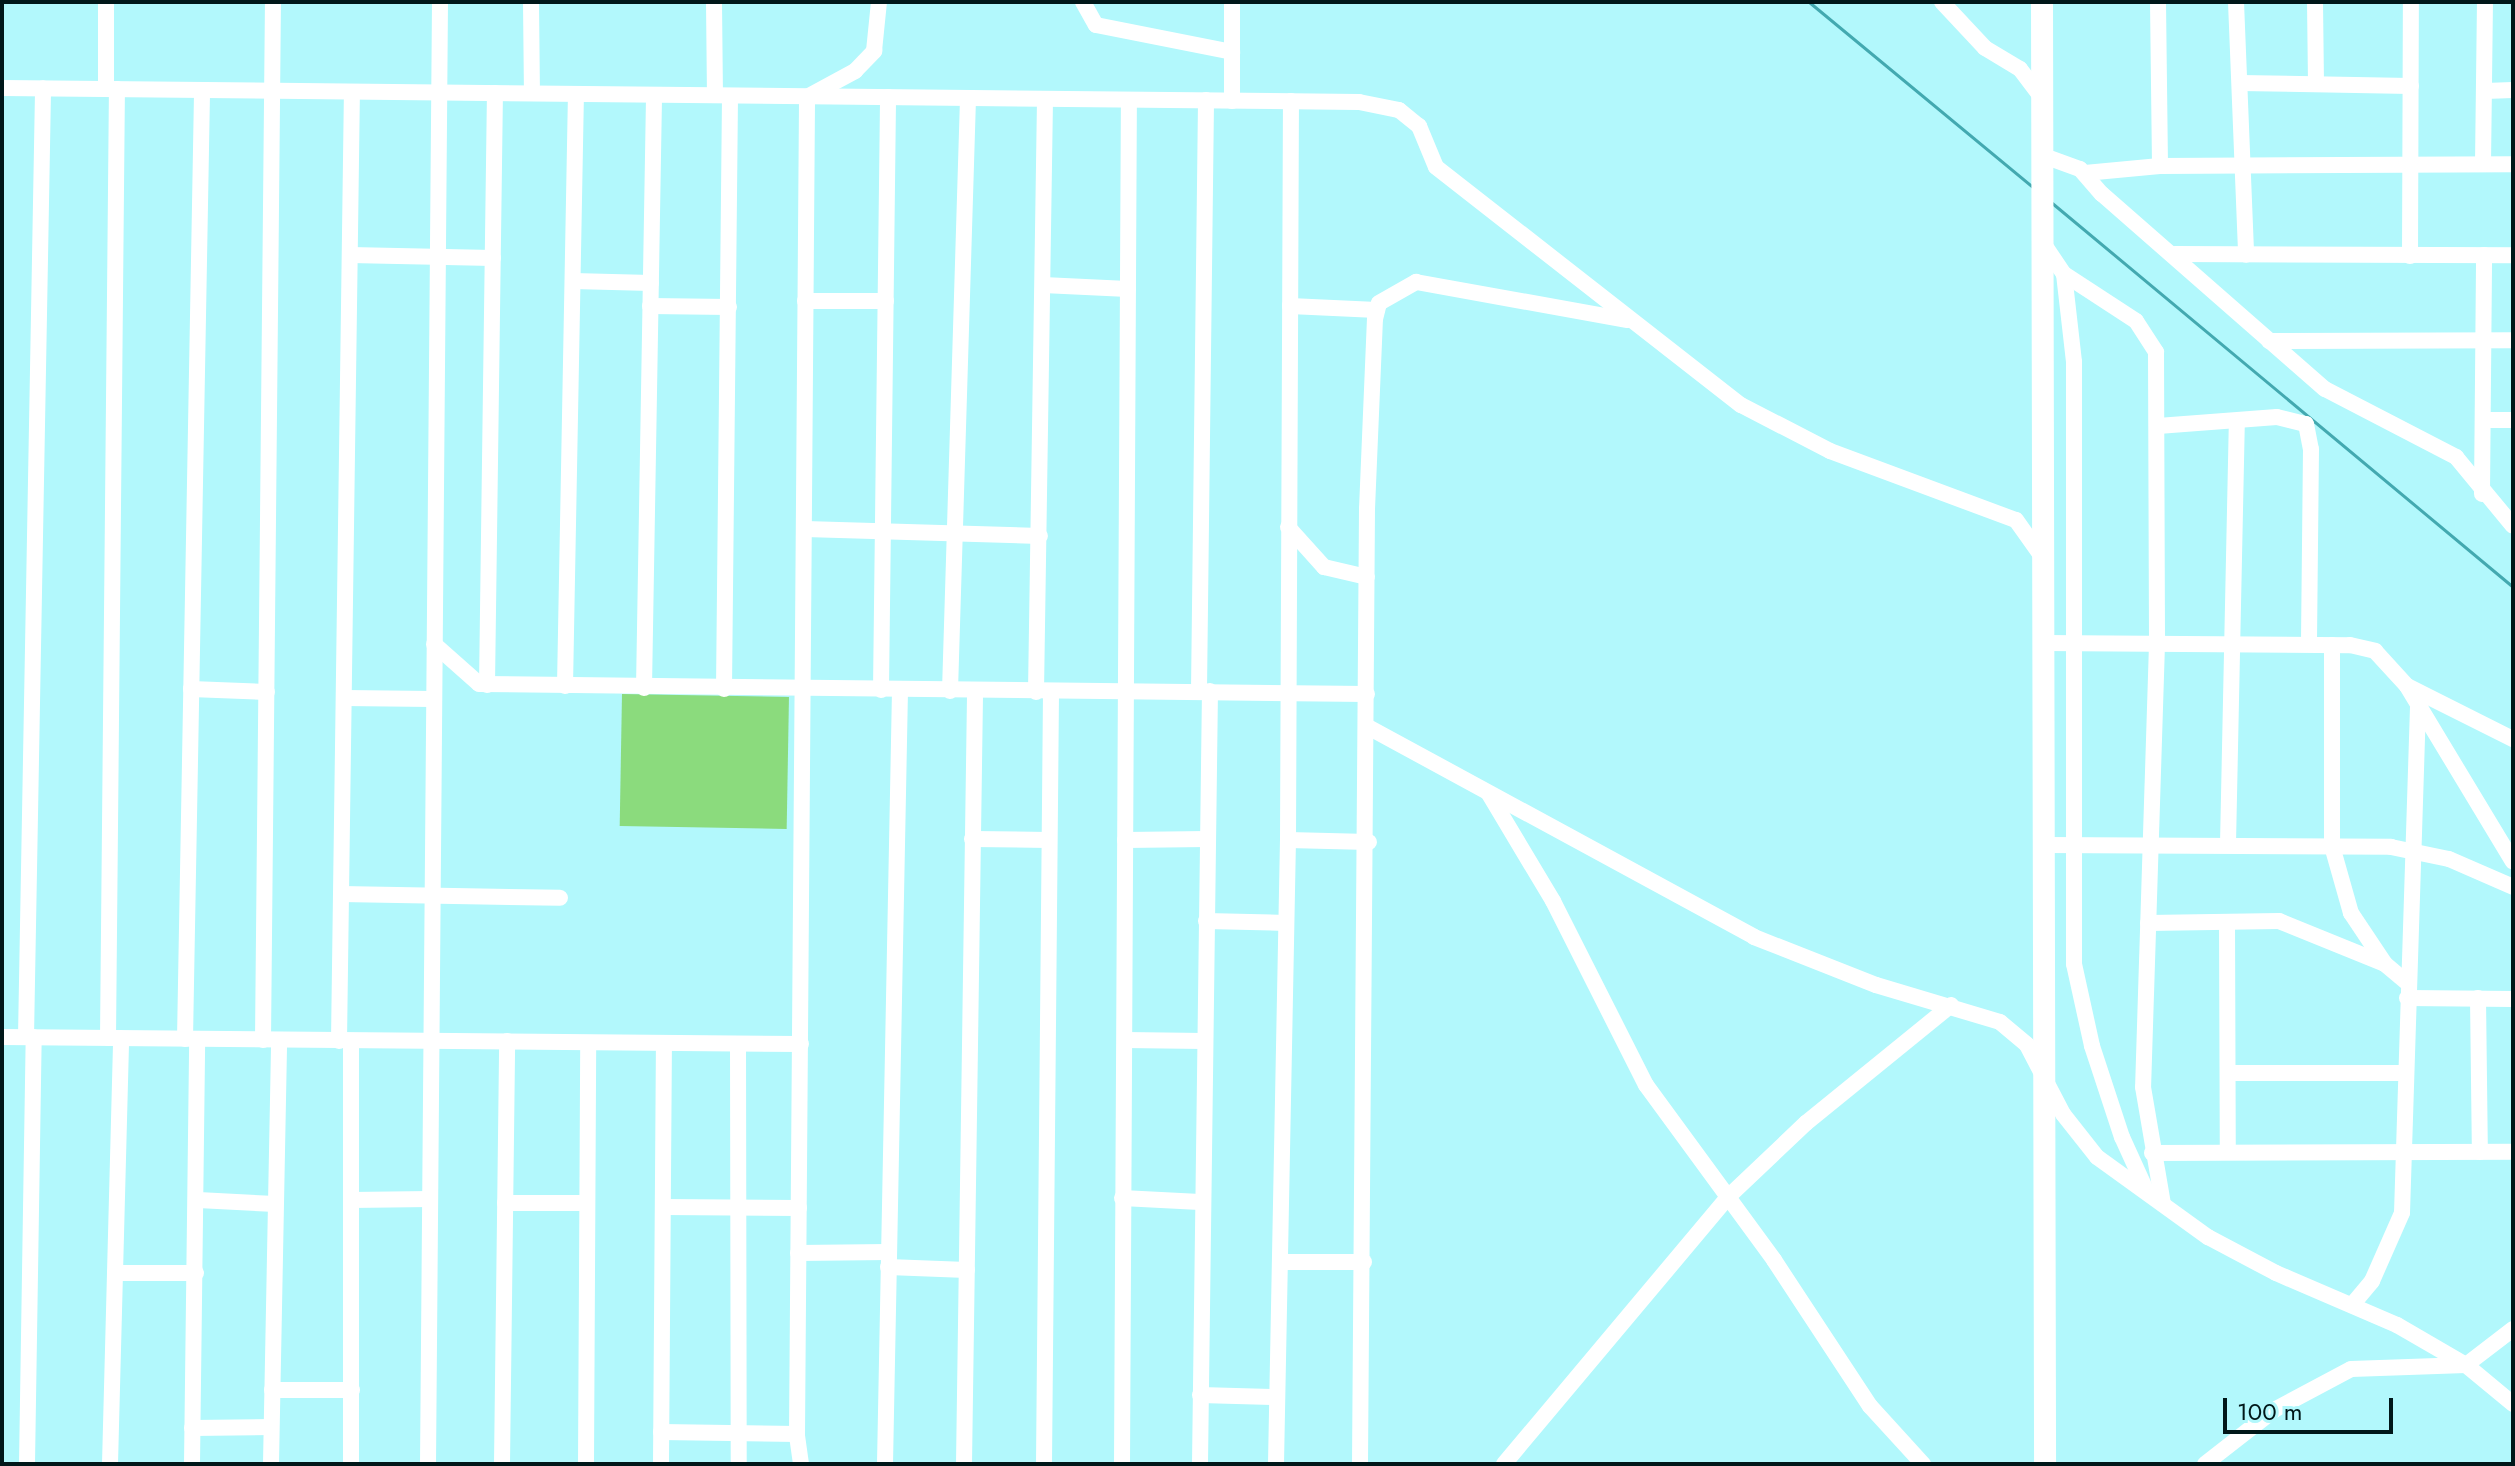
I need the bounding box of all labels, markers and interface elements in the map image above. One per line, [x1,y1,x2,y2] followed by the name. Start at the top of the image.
[2227,1382,2397,1432] scale bar
[2237,1394,2303,1429] text: 100 m

